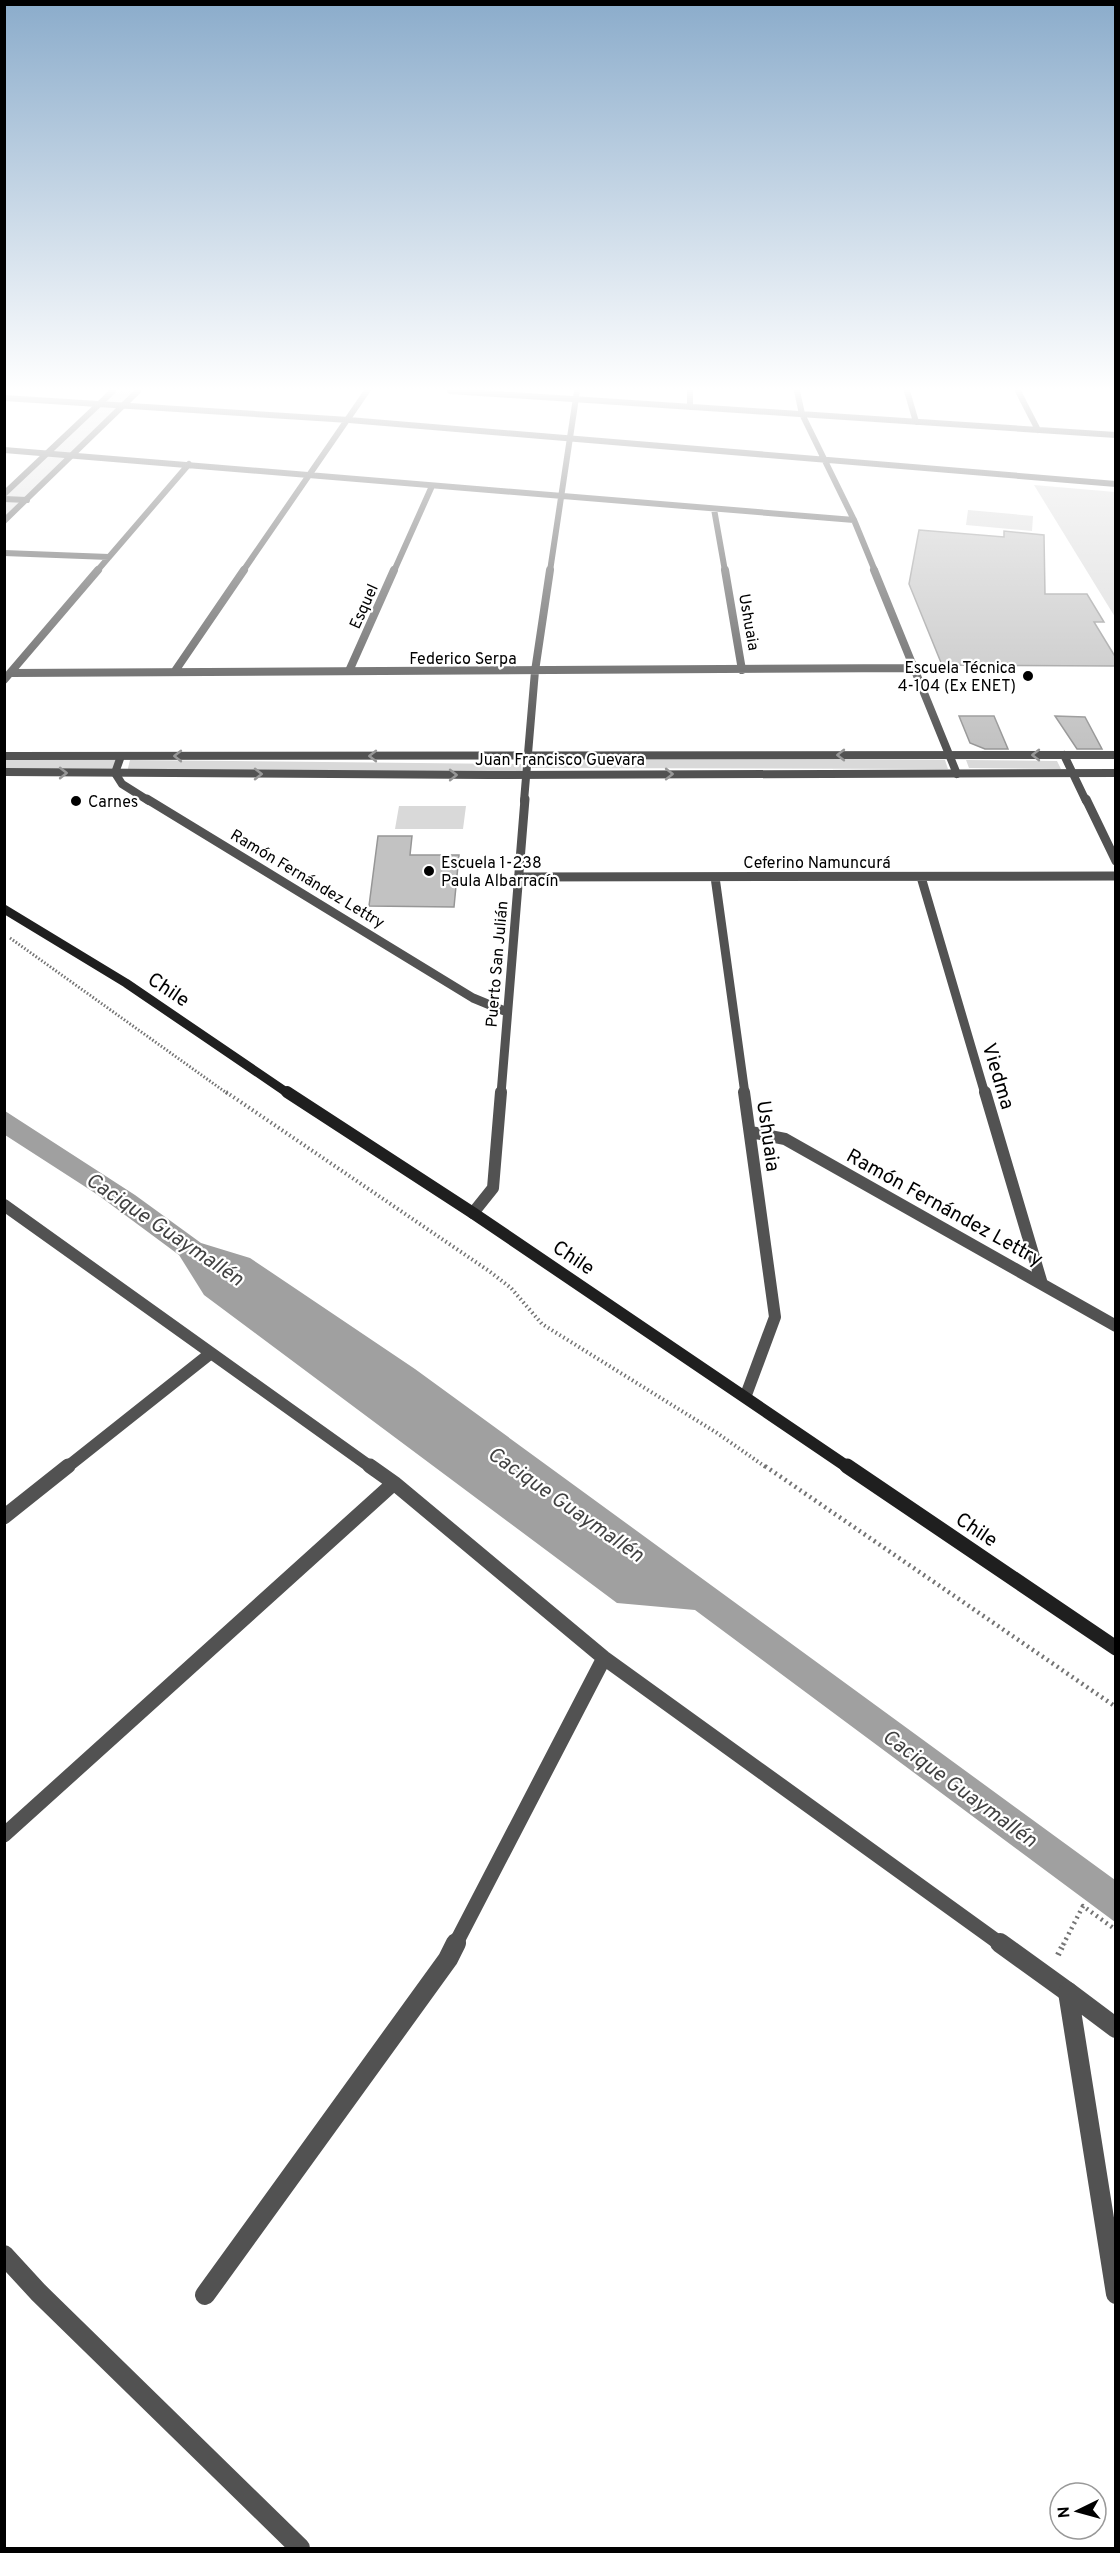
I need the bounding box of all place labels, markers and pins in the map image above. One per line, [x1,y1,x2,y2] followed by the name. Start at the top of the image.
[898,659,1016,697] place label: Escuela Técnica 4-104 (Ex ENET)
[1021,669,1035,683] marker: Escuela Técnica 4-104 (Ex ENET)
[88,793,138,813] place label: Carnes
[69,794,83,808] marker: Carnes
[441,854,559,892] place label: Escuela 1-238 Paula Albarracín
[422,864,436,878] marker: Escuela 1-238 Paula Albarracín

